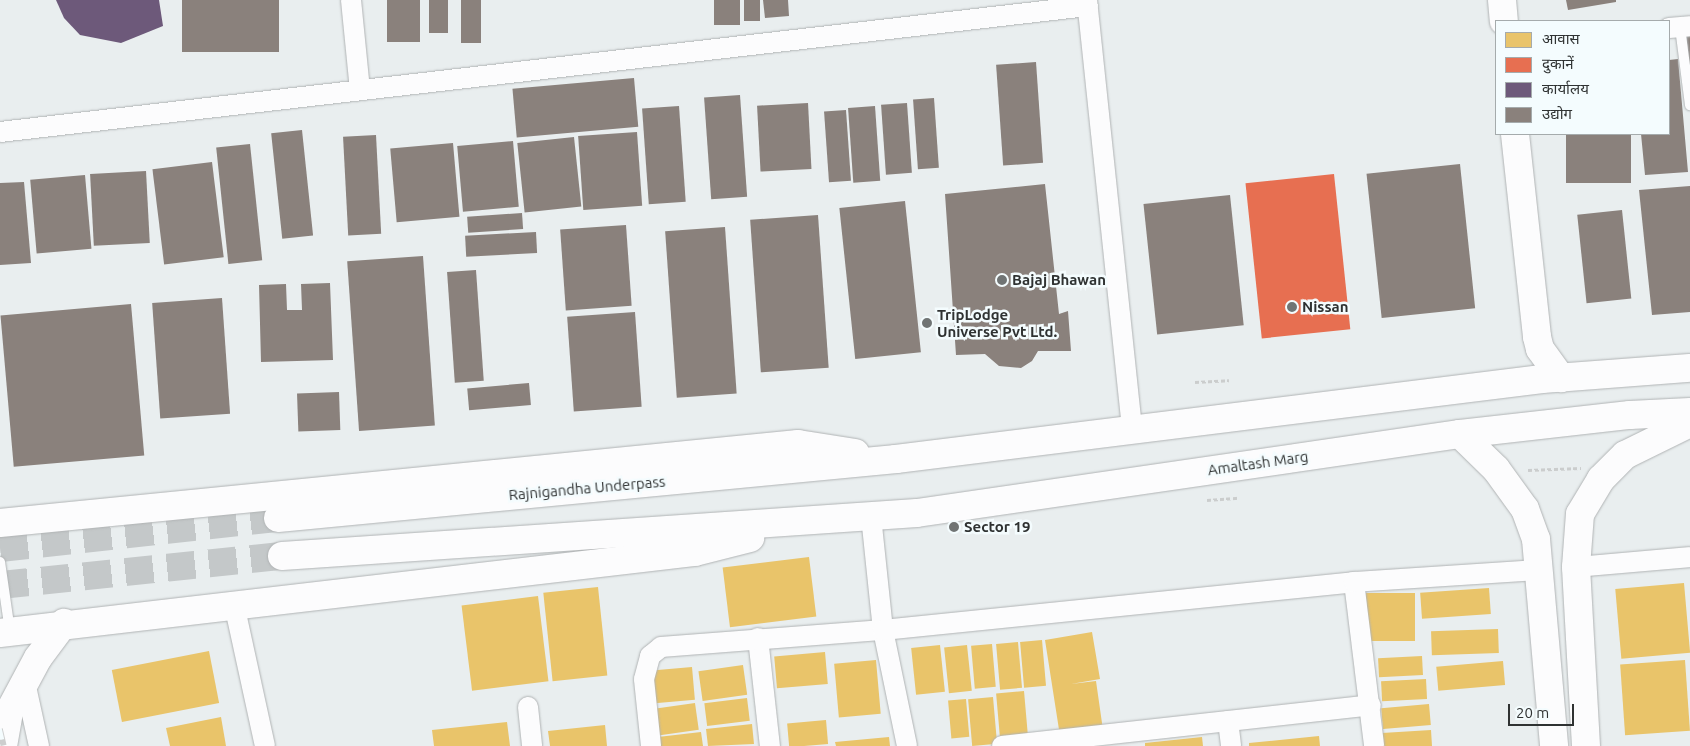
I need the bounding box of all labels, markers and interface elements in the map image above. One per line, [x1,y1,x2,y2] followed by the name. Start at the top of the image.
[1495,20,1670,135] legend
[1542,30,1580,47] text: आवास
[1542,55,1574,72] text: दुकानें
[1542,80,1589,97] text: कार्यालय
[1542,105,1572,122] text: उद्योग
[1012,271,1106,289] place label: Bajaj Bhawan
[996,274,1008,286] marker: Bajaj Bhawan
[1302,298,1348,316] place label: Nissan
[1286,301,1298,313] marker: Nissan
[937,305,1057,340] place label: TripLodge Universe Pvt Ltd.
[921,317,933,329] marker: TripLodge Universe Pvt Ltd.
[1207,447,1309,479] street label: Amaltash Marg
[508,472,666,504] street label: Rajnigandha Underpass
[964,518,1030,536] place label: Sector 19
[948,521,960,533] marker: Sector 19
[1510,694,1576,726] scale bar
[1516,704,1549,721] text: 20 m

